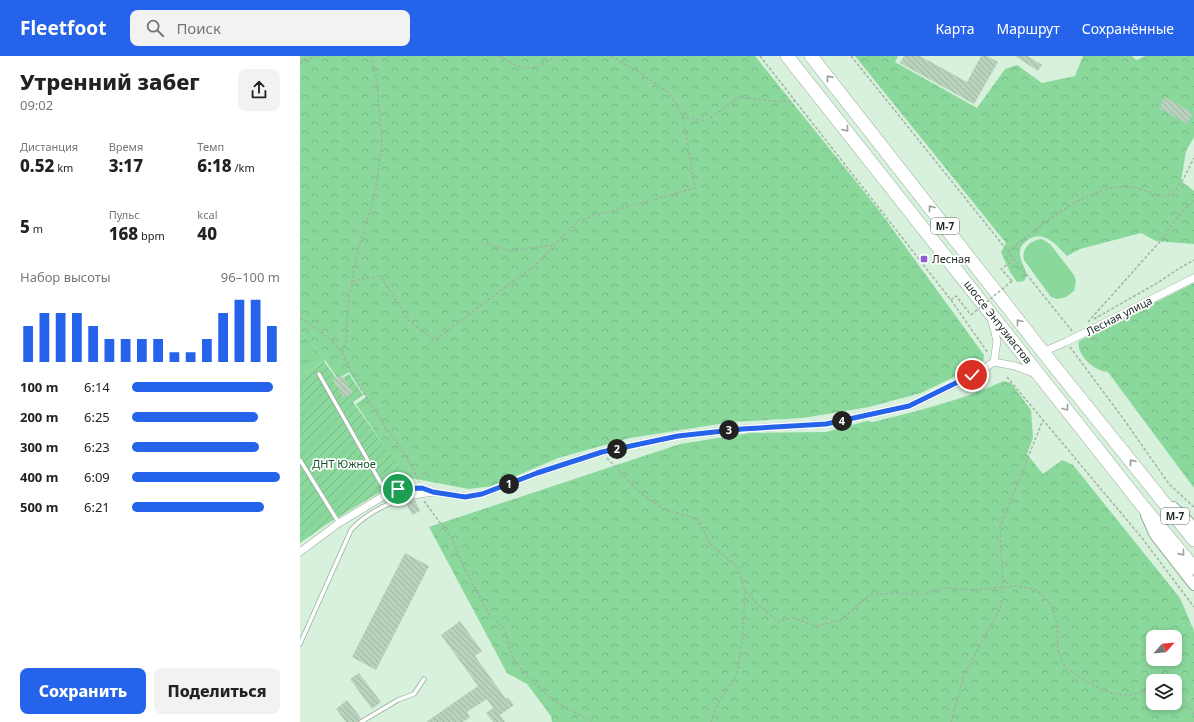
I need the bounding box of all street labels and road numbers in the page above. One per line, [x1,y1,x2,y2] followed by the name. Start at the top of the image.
[931,218,959,234] road number: М-7
[961,277,1036,366] street label: шоссе Энтузиастов
[1083,292,1154,339] street label: Лесная улица
[1161,508,1189,524] road number: М-7

